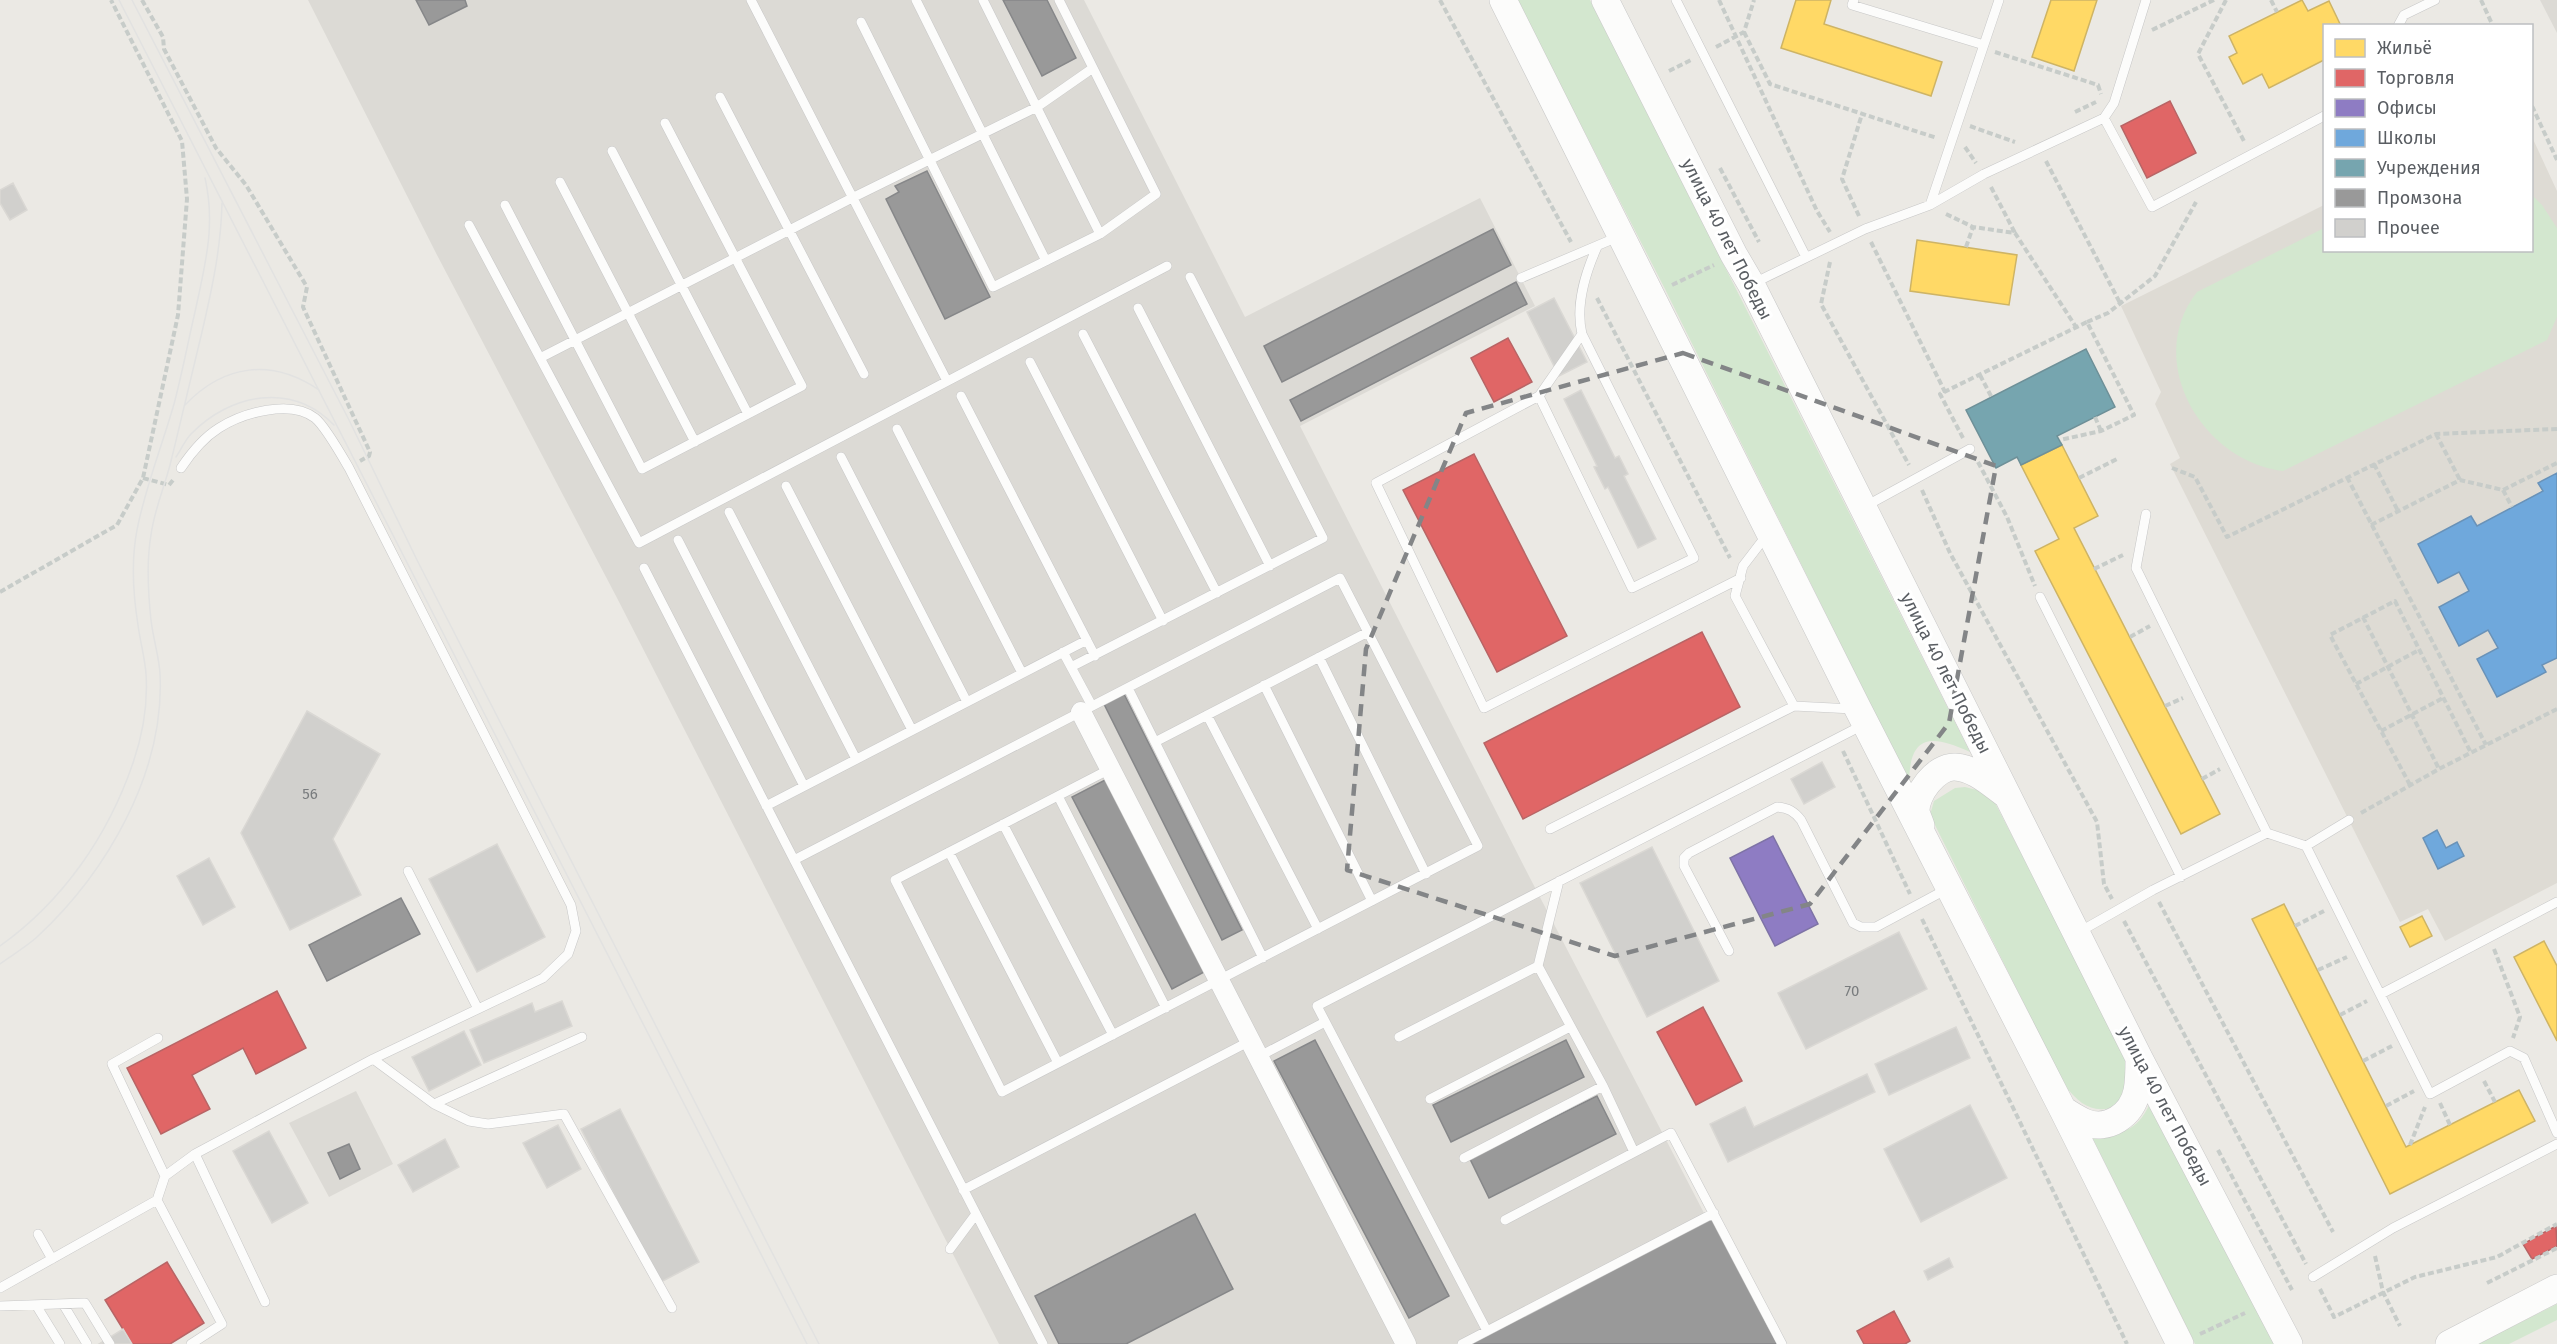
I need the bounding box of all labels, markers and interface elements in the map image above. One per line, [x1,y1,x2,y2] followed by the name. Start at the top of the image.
[2323,24,2533,252] legend
[2377,37,2432,59] text: Жильё
[2377,67,2455,89] text: Торговля
[2377,97,2437,119] text: Офисы
[2377,127,2437,149] text: Школы
[1677,155,1777,323] street label: улица 40 лет Победы
[2377,157,2481,179] text: Учреждения
[2377,187,2462,209] text: Промзона
[2377,217,2440,239] text: Прочее
[1896,589,1996,757] street label: улица 40 лет Победы
[302,785,318,803] house number: 56
[1845,982,1859,1000] house number: 70
[2114,1022,2216,1190] street label: улица 40 лет Победы

